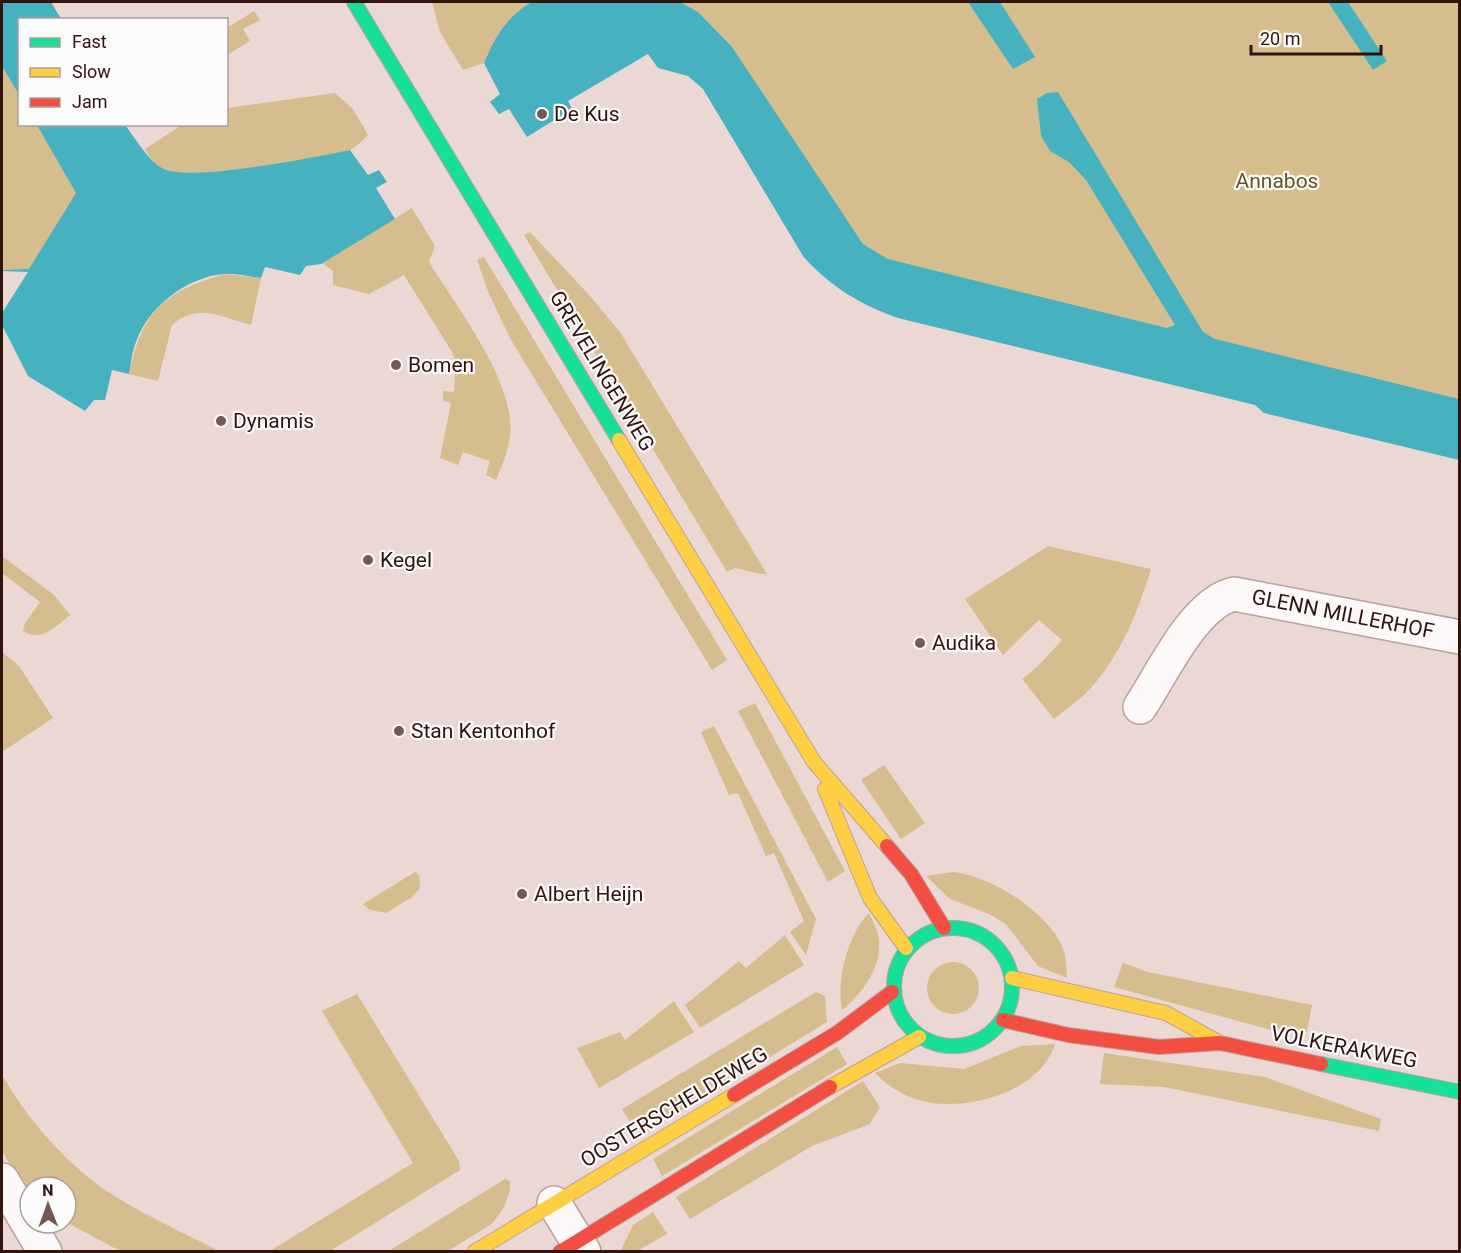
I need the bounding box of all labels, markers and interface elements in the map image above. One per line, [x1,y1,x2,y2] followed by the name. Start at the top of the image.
[18,18,228,126] legend
[1251,18,1382,56] scale bar
[1260,28,1300,49] text: 20 m
[72,31,107,52] text: Fast
[72,61,111,82] text: Slow
[72,91,108,112] text: Jam
[554,102,619,126] place label: De Kus
[535,107,549,121] marker: De Kus
[1236,169,1318,193] park label: Annabos
[545,287,659,455] street label: GREVELINGENWEG
[408,353,474,377] place label: Bomen
[389,358,403,372] marker: Bomen
[233,409,314,433] place label: Dynamis
[214,414,228,428] marker: Dynamis
[380,548,432,572] place label: Kegel
[361,553,375,567] marker: Kegel
[1250,585,1436,643] street label: GLENN MILLERHOF
[932,631,996,655] place label: Audika
[913,636,927,650] marker: Audika
[411,719,556,743] place label: Stan Kentonhof
[392,724,406,738] marker: Stan Kentonhof
[534,882,643,906] place label: Albert Heijn
[515,887,529,901] marker: Albert Heijn
[1269,1021,1419,1073] street label: VOLKERAKWEG
[576,1042,772,1172] street label: OOSTERSCHELDEWEG
[18,1175,78,1235] north arrow
[42,1181,54,1200] text: N

